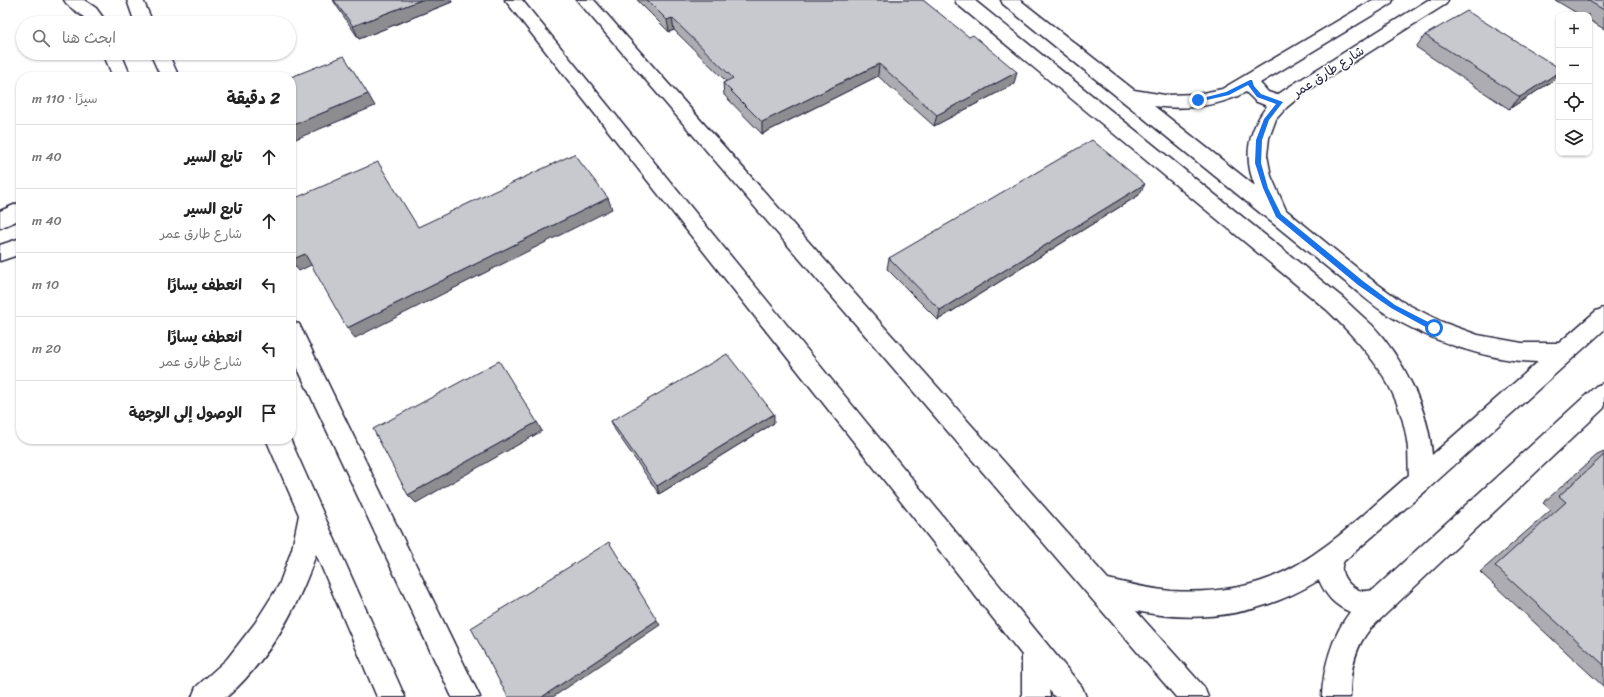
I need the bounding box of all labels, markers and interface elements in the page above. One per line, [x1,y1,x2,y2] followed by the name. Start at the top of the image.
[1556,12,1592,156] map controls
[1556,12,1592,48] button: +
[16,16,296,60] search box
[62,25,116,51] text: ابحث هنا
[30,27,52,49] icon: search
[1287,39,1369,104] street label: شارع طارق عمر
[1556,48,1592,84] button: −
[227,83,280,113] text: 2 دقيقة
[1556,84,1592,120] button: locate
[32,87,98,110] text: سيرًا · 110 m
[1189,91,1207,109] route end
[1556,120,1592,156] button: layers
[185,144,242,170] text: تابع السير
[32,145,62,168] text: 40 m
[258,146,280,168] icon: ahead
[185,196,242,222] text: تابع السير
[32,209,62,232] text: 40 m
[258,210,280,232] icon: ahead
[160,222,242,245] text: شارع طارق عمر
[167,272,242,298] text: انعطف يسارًا
[32,273,59,296] text: 10 m
[258,274,280,296] icon: left
[1425,319,1443,337] route start
[167,324,242,350] text: انعطف يسارًا
[32,337,61,360] text: 20 m
[258,338,280,360] icon: left
[160,350,242,373] text: شارع طارق عمر
[129,400,242,426] text: الوصول إلى الوجهة
[258,402,280,424] icon: arrive

